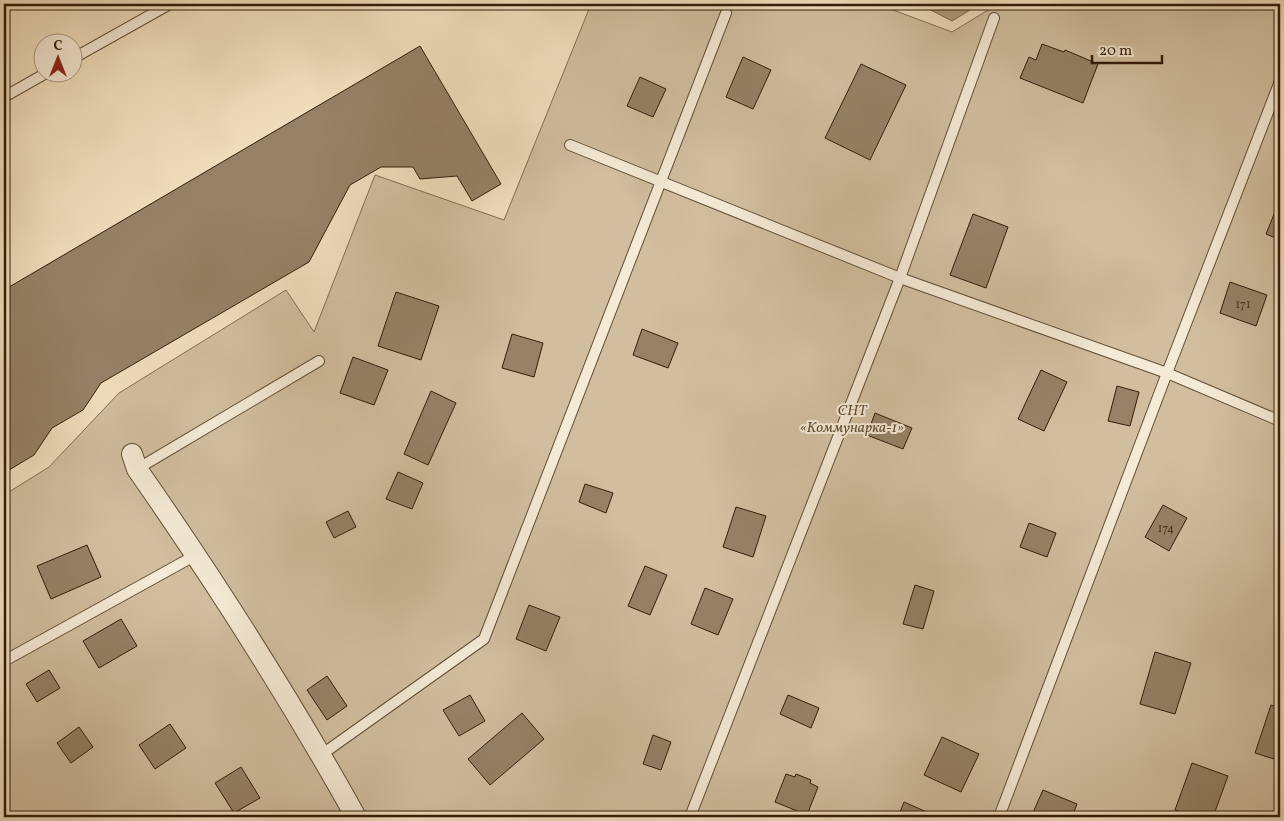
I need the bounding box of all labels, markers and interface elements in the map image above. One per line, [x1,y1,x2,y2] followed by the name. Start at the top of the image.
[32,32,82,82] north arrow
[1092,32,1162,64] scale bar
[53,37,63,56] text: С
[1099,41,1132,62] text: 20 m
[1235,297,1251,313] house number: 171
[800,401,904,439] park label: СНТ «Коммунарка-1»
[1158,521,1174,537] house number: 174

